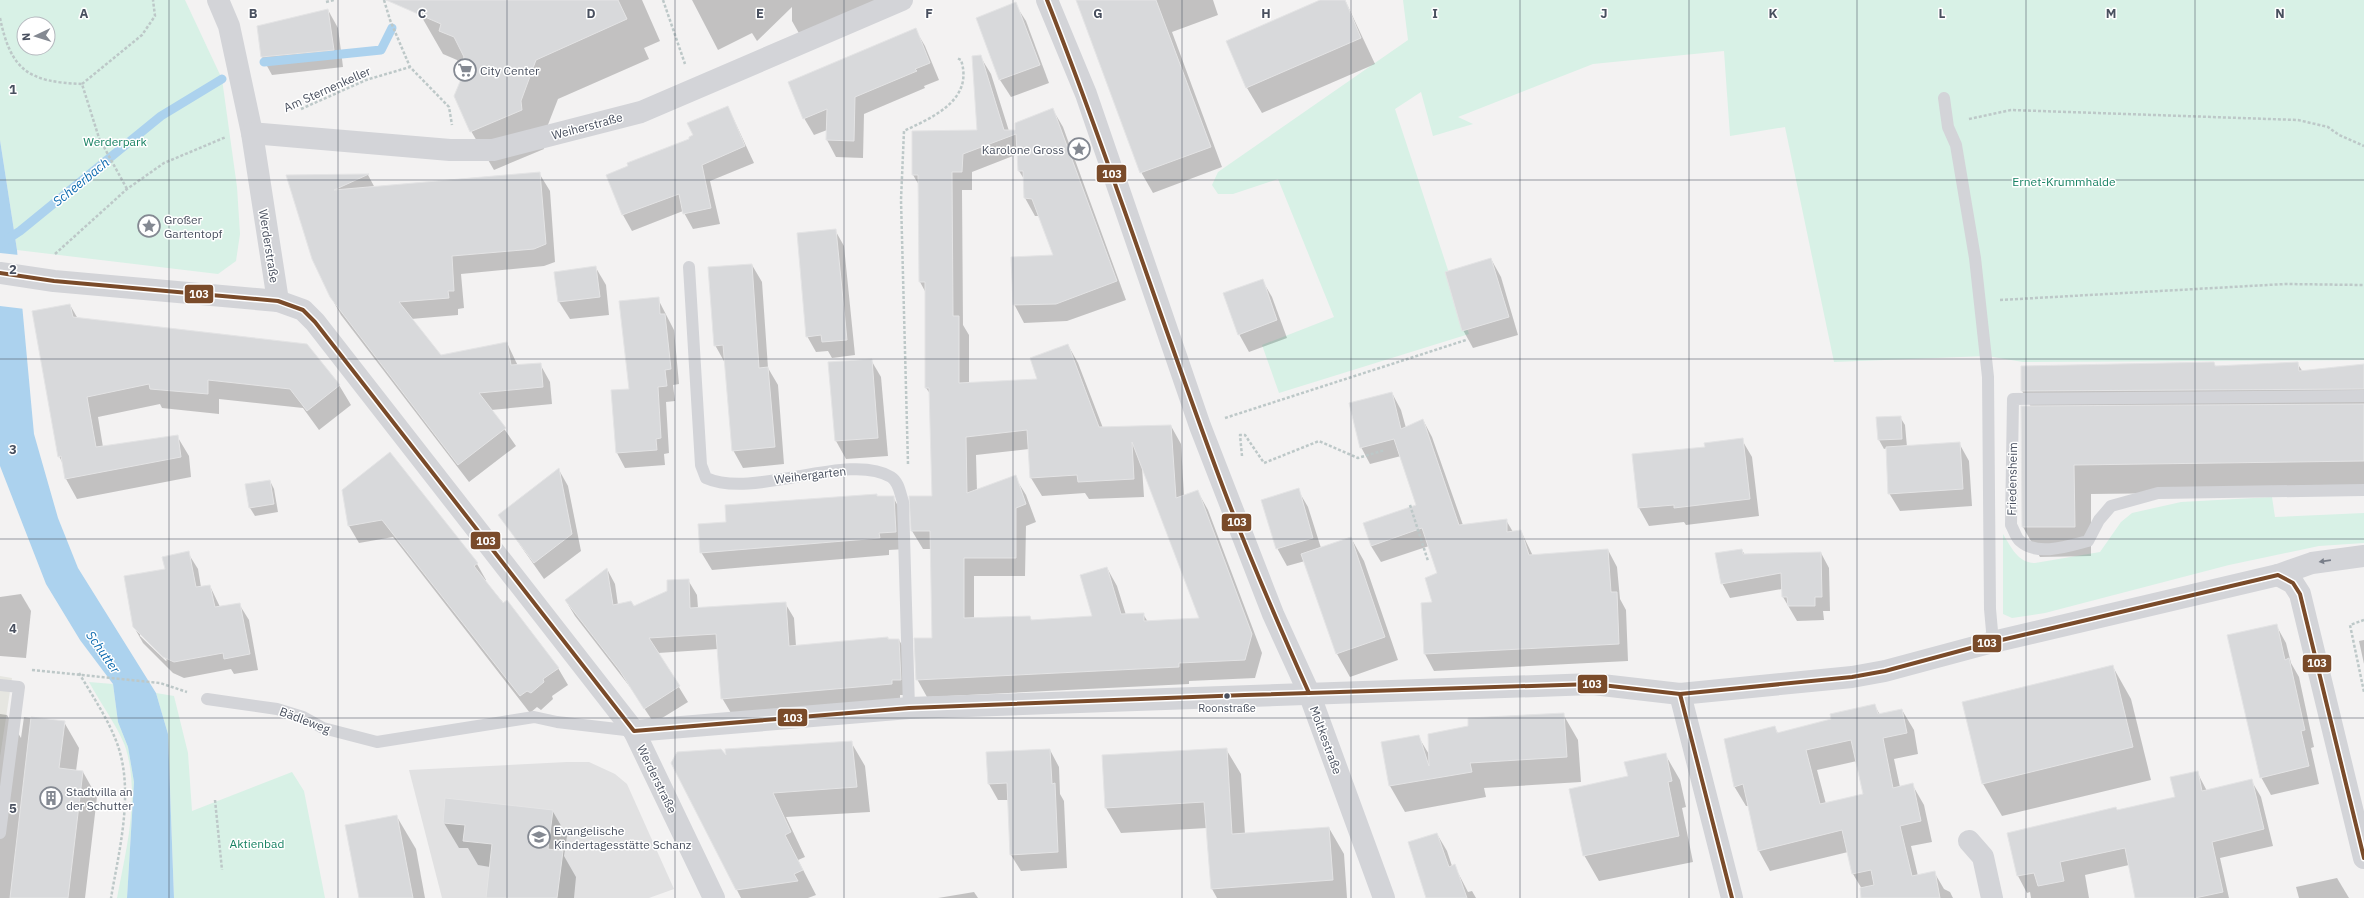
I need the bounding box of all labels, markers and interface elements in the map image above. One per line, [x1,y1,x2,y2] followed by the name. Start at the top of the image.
[80,5,89,22] text: A
[249,5,258,22] text: B
[418,5,427,22] text: C
[586,5,596,22] text: D
[756,5,764,22] text: E
[925,5,933,22] text: F
[1093,5,1103,22] text: G
[1261,5,1271,22] text: H
[1432,5,1438,22] text: I
[1600,5,1608,22] text: J
[1768,5,1778,22] text: K
[1939,5,1946,22] text: L
[2106,5,2116,22] text: M
[2275,5,2285,22] text: N
[16,16,56,56] north arrow
[19,32,33,41] text: N
[452,57,478,83] supermarket icon: City Center
[281,63,373,115] street label: Am Sternenkeller
[480,63,540,78] place label: City Center
[9,81,17,98] text: 1
[550,109,625,143] street label: Weiherstraße
[83,134,147,149] park label: Werderpark
[1066,136,1092,162] place icon: Karolone Gross
[982,142,1064,157] place label: Karolone Gross
[49,154,113,210] water label: Scheerbach
[1096,164,1127,183] line badge: 103
[1102,167,1122,181] text: 103
[2012,174,2116,189] park label: Ernet-Krummhalde
[256,208,282,284] street label: Werderstraße
[164,212,223,241] place label: Großer Gartentopf
[136,213,162,239] place icon: Großer Gartentopf
[9,261,17,278] text: 2
[184,284,214,304] line badge: 103
[189,287,209,301] text: 103
[9,441,17,458] text: 3
[2004,442,2020,516] street label: Friedensheim
[773,463,847,487] street label: Weihergarten
[1221,513,1252,532] line badge: 103
[1227,515,1247,529] text: 103
[470,531,501,550] line badge: 103
[476,534,496,548] text: 103
[2319,558,2331,564] one-way arrow
[9,620,17,637] text: 4
[82,627,124,678] water label: Schutter
[1972,634,2002,653] line badge: 103
[1977,636,1997,650] text: 103
[2302,654,2332,673] line badge: 103
[2307,656,2327,670] text: 103
[1577,674,1608,694] line badge: 103
[1582,677,1602,691] text: 103
[1222,691,1232,701] marker: Roonstraße
[1198,701,1256,715] place label: Roonstraße
[278,703,333,737] street label: Bädleweg
[1307,704,1345,777] street label: Moltkestraße
[777,708,808,727] line badge: 103
[783,711,803,725] text: 103
[634,742,680,816] street label: Werderstraße
[66,784,133,813] place label: Stadtvilla an der Schutter
[38,785,64,811] building icon: Stadtvilla an der Schutter
[9,800,17,817] text: 5
[554,823,692,852] place label: Evangelische Kindertagesstätte Schanz
[526,824,552,850] school or university icon: Evangelische Kindertagesstätte Schanz
[230,836,284,851] park label: Aktienbad

